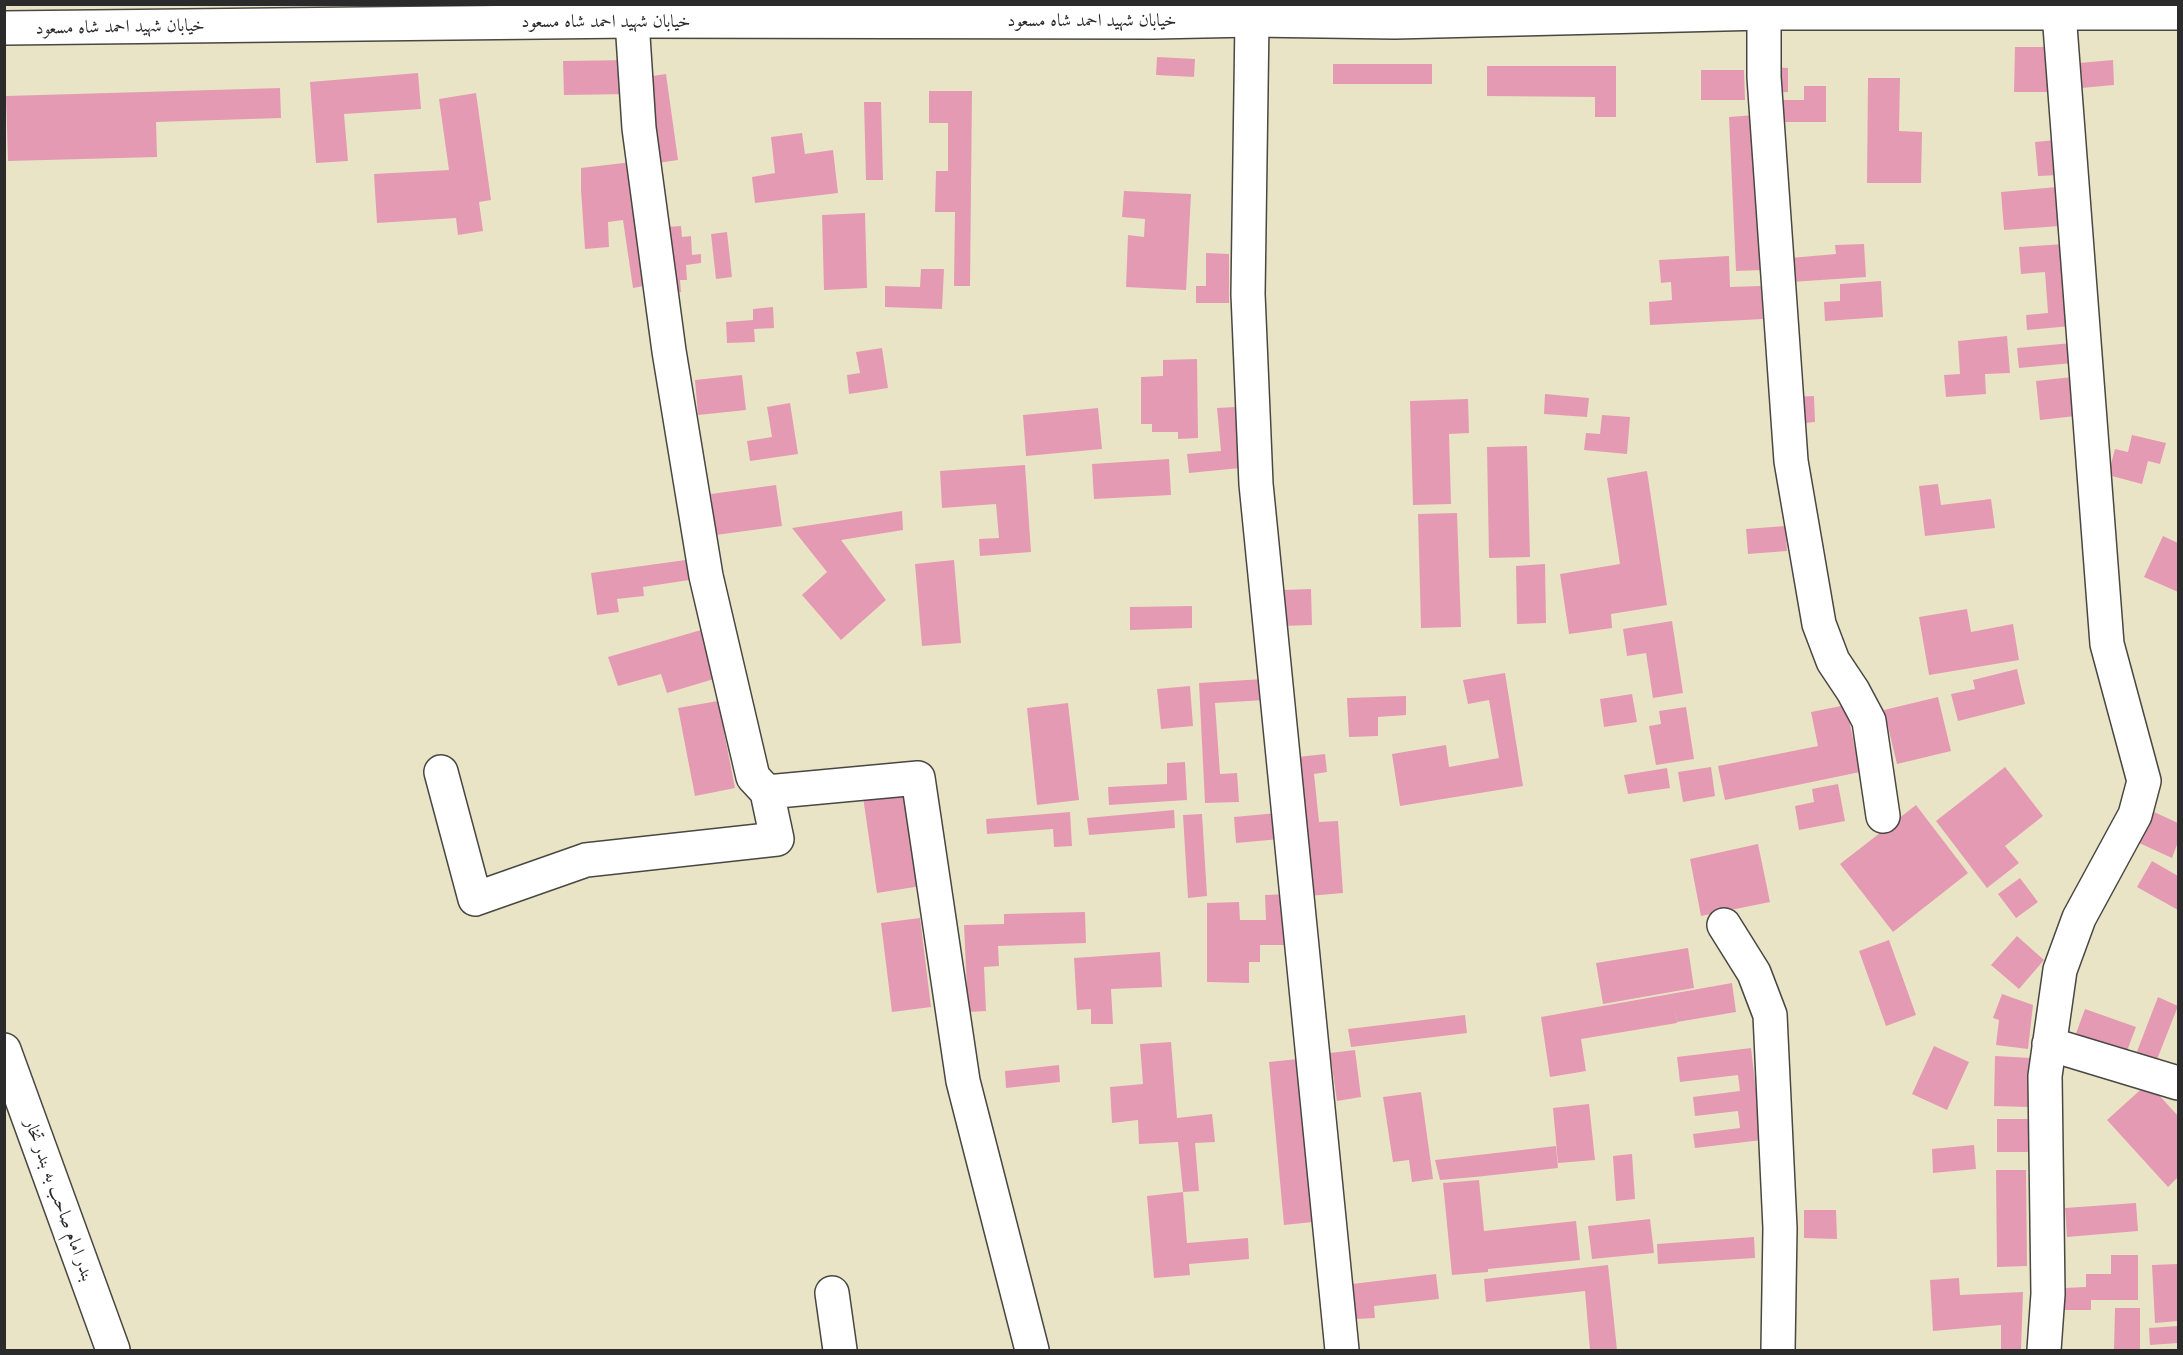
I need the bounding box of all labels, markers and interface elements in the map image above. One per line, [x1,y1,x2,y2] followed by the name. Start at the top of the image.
[1007,10,1177,32] street label: خیابان شهید احمد شاه مسعود
[521,11,691,33] street label: خیابان شهید احمد شاه مسعود
[35,15,205,39] street label: خیابان شهید احمد شاه مسعود
[20,1116,98,1284] street label: بندر امام صاحب به بندر تخار

